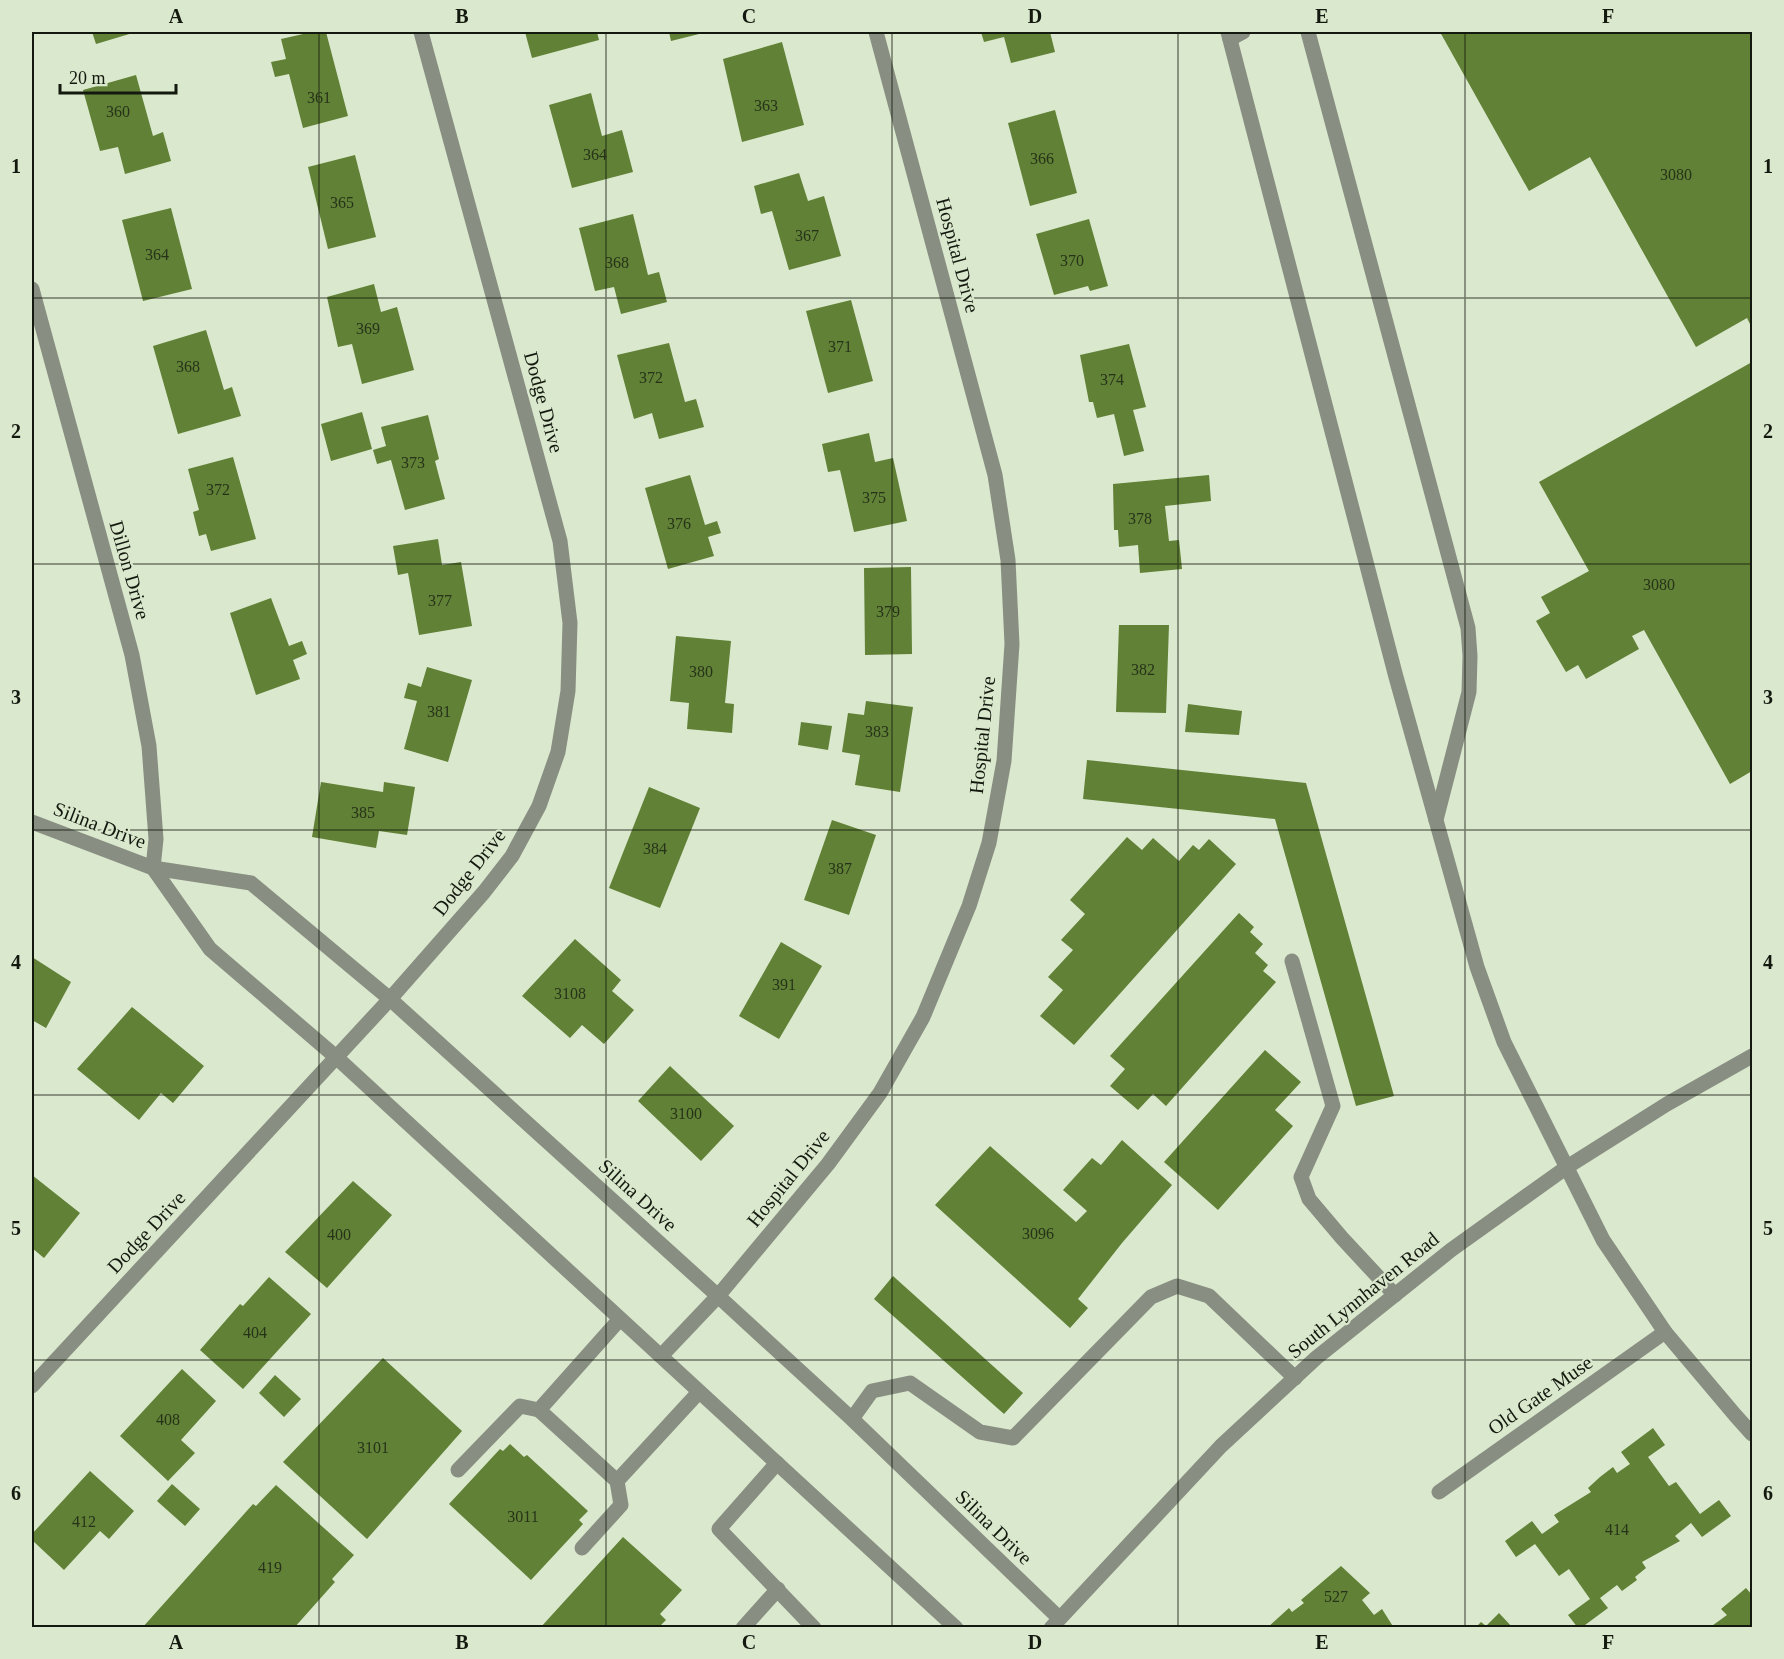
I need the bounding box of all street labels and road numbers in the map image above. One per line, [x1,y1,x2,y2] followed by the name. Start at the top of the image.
[931,195,984,315] street label: Hospital Drive
[519,349,568,455] street label: Dodge Drive
[105,518,155,622] street label: Dillon Drive
[965,675,1000,795] street label: Hospital Drive
[51,797,149,853] street label: Silina Drive
[428,824,511,920] street label: Dodge Drive
[742,1125,835,1232] street label: Hospital Drive
[595,1154,682,1236] street label: Silina Drive
[103,1186,190,1278] street label: Dodge Drive
[1283,1227,1444,1363] street label: South Lynnhaven Road
[1484,1351,1596,1439] street label: Old Gate Muse
[951,1485,1037,1569] street label: Silina Drive

